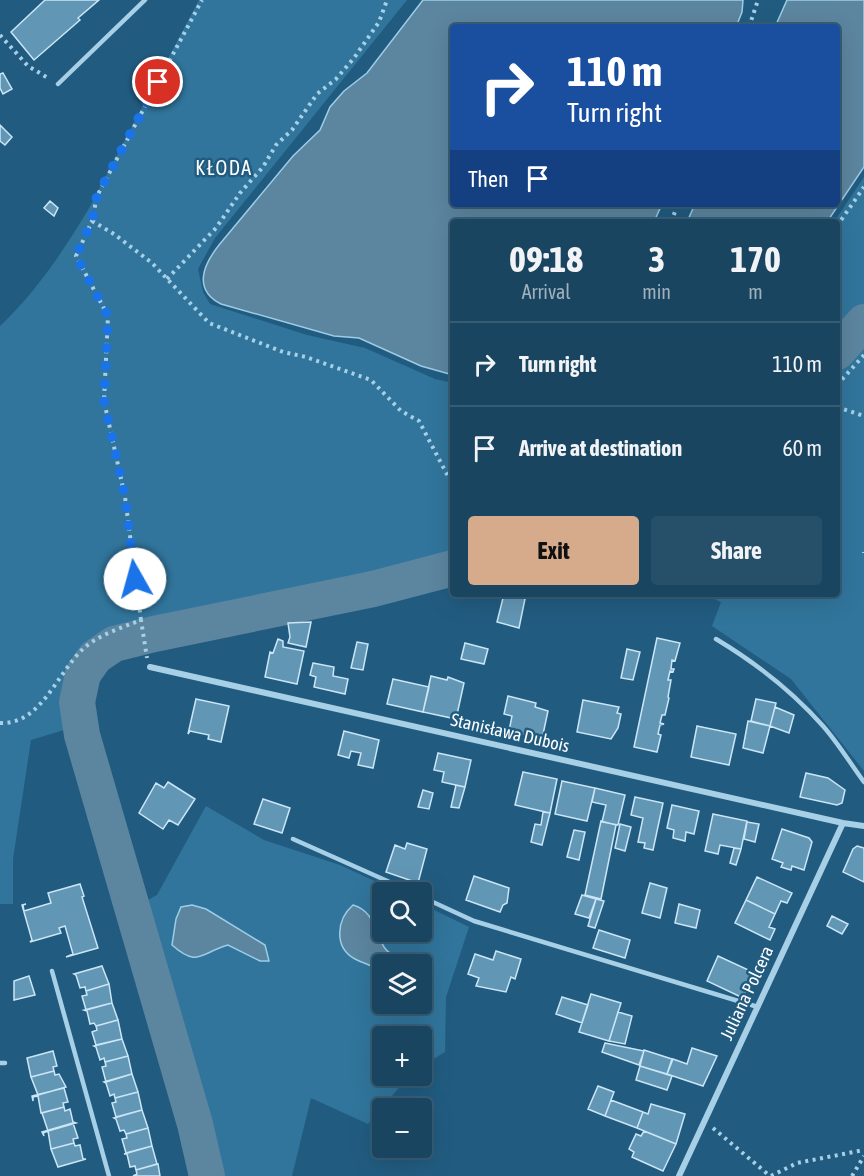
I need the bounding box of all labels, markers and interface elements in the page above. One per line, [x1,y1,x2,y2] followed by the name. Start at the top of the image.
[567,47,662,95] text: 110 m
[468,48,546,126] icon: right
[132,56,183,107] pin
[141,65,174,98] icon: arrive
[567,97,662,128] text: Turn right
[195,156,253,179] district label: KŁODA
[521,162,554,195] icon: arrive
[468,166,509,192] text: Then
[509,238,583,280] text: 09:18
[648,238,665,280] text: 3
[730,238,781,280] text: 170
[522,280,571,303] text: Arrival
[642,280,671,303] text: min
[748,280,763,303] text: m
[468,348,501,381] icon: right
[519,351,596,377] text: Turn right
[772,351,822,377] text: 110 m
[468,432,501,465] icon: arrive
[519,435,682,461] text: Arrive at destination
[782,435,822,461] text: 60 m
[468,516,639,585] button: Exit
[651,516,822,585] button: Share
[103,547,167,611] position arrow
[449,709,571,756] street label: Stanisława Dubois
[372,882,432,1158] map controls
[372,882,432,942] button: search
[716,943,777,1043] street label: Juliana Polcera
[372,954,432,1014] button: layers
[372,1026,432,1086] button: +
[372,1098,432,1158] button: −

